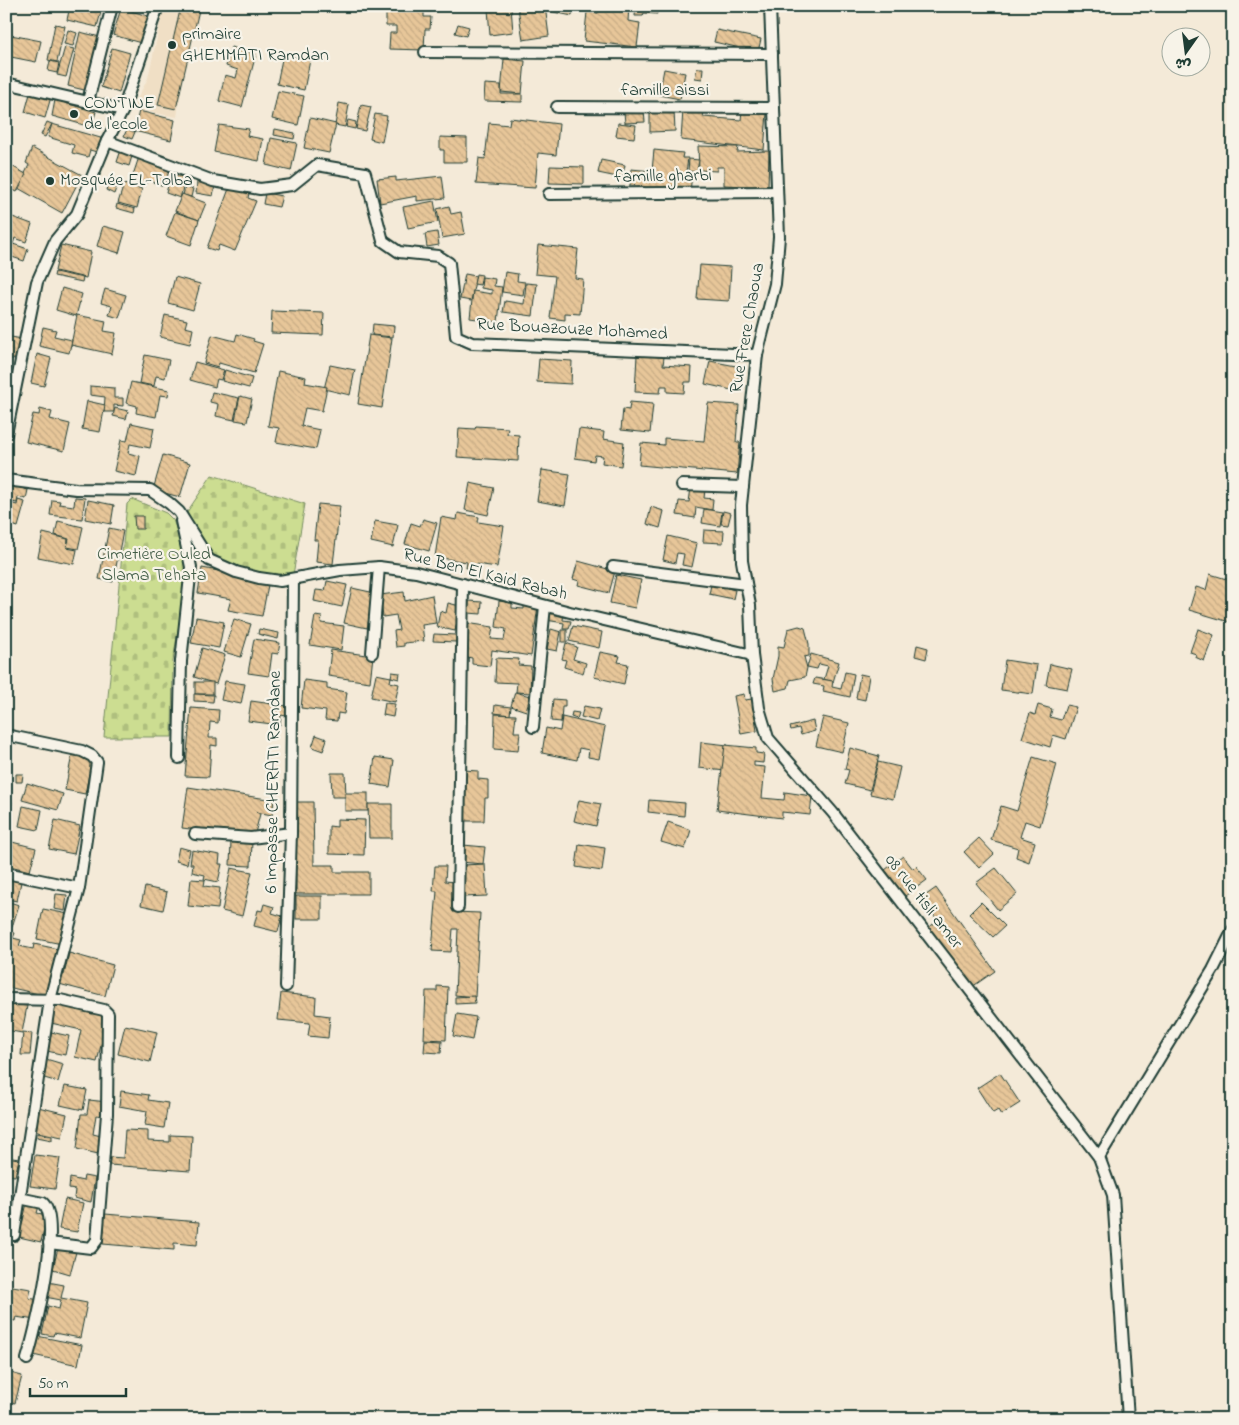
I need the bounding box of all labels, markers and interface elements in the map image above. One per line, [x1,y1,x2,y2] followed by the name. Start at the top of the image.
[182,22,329,69] place label: primaire GHEMMATI Ramdan
[1162,28,1212,78] north arrow
[166,39,178,51] marker: primaire GHEMMATI Ramdan
[1173,51,1193,75] text: ش
[621,78,709,104] street label: famille aissi
[84,91,155,138] place label: CONTINE de l'ecole
[68,108,80,120] marker: CONTINE de l'ecole
[614,163,712,192] street label: famille gharbi
[60,168,193,194] place label: Mosquée EL-Tolba
[44,175,56,187] marker: Mosquée EL-Tolba
[724,261,772,395] street label: Rue Frere Chaoua
[476,312,668,348] street label: Rue Bouazouze Mohamed
[97,542,211,589] park label: Cimetière Ouled Slama Tehata
[400,542,570,608] street label: Rue Ben El Kaid Rabah
[259,669,289,894] street label: 6 Impasse CHERATI Ramdane
[878,849,969,955] street label: 08 rue tisli amer
[30,1365,126,1397] scale bar
[38,1373,69,1395] text: 50 m

